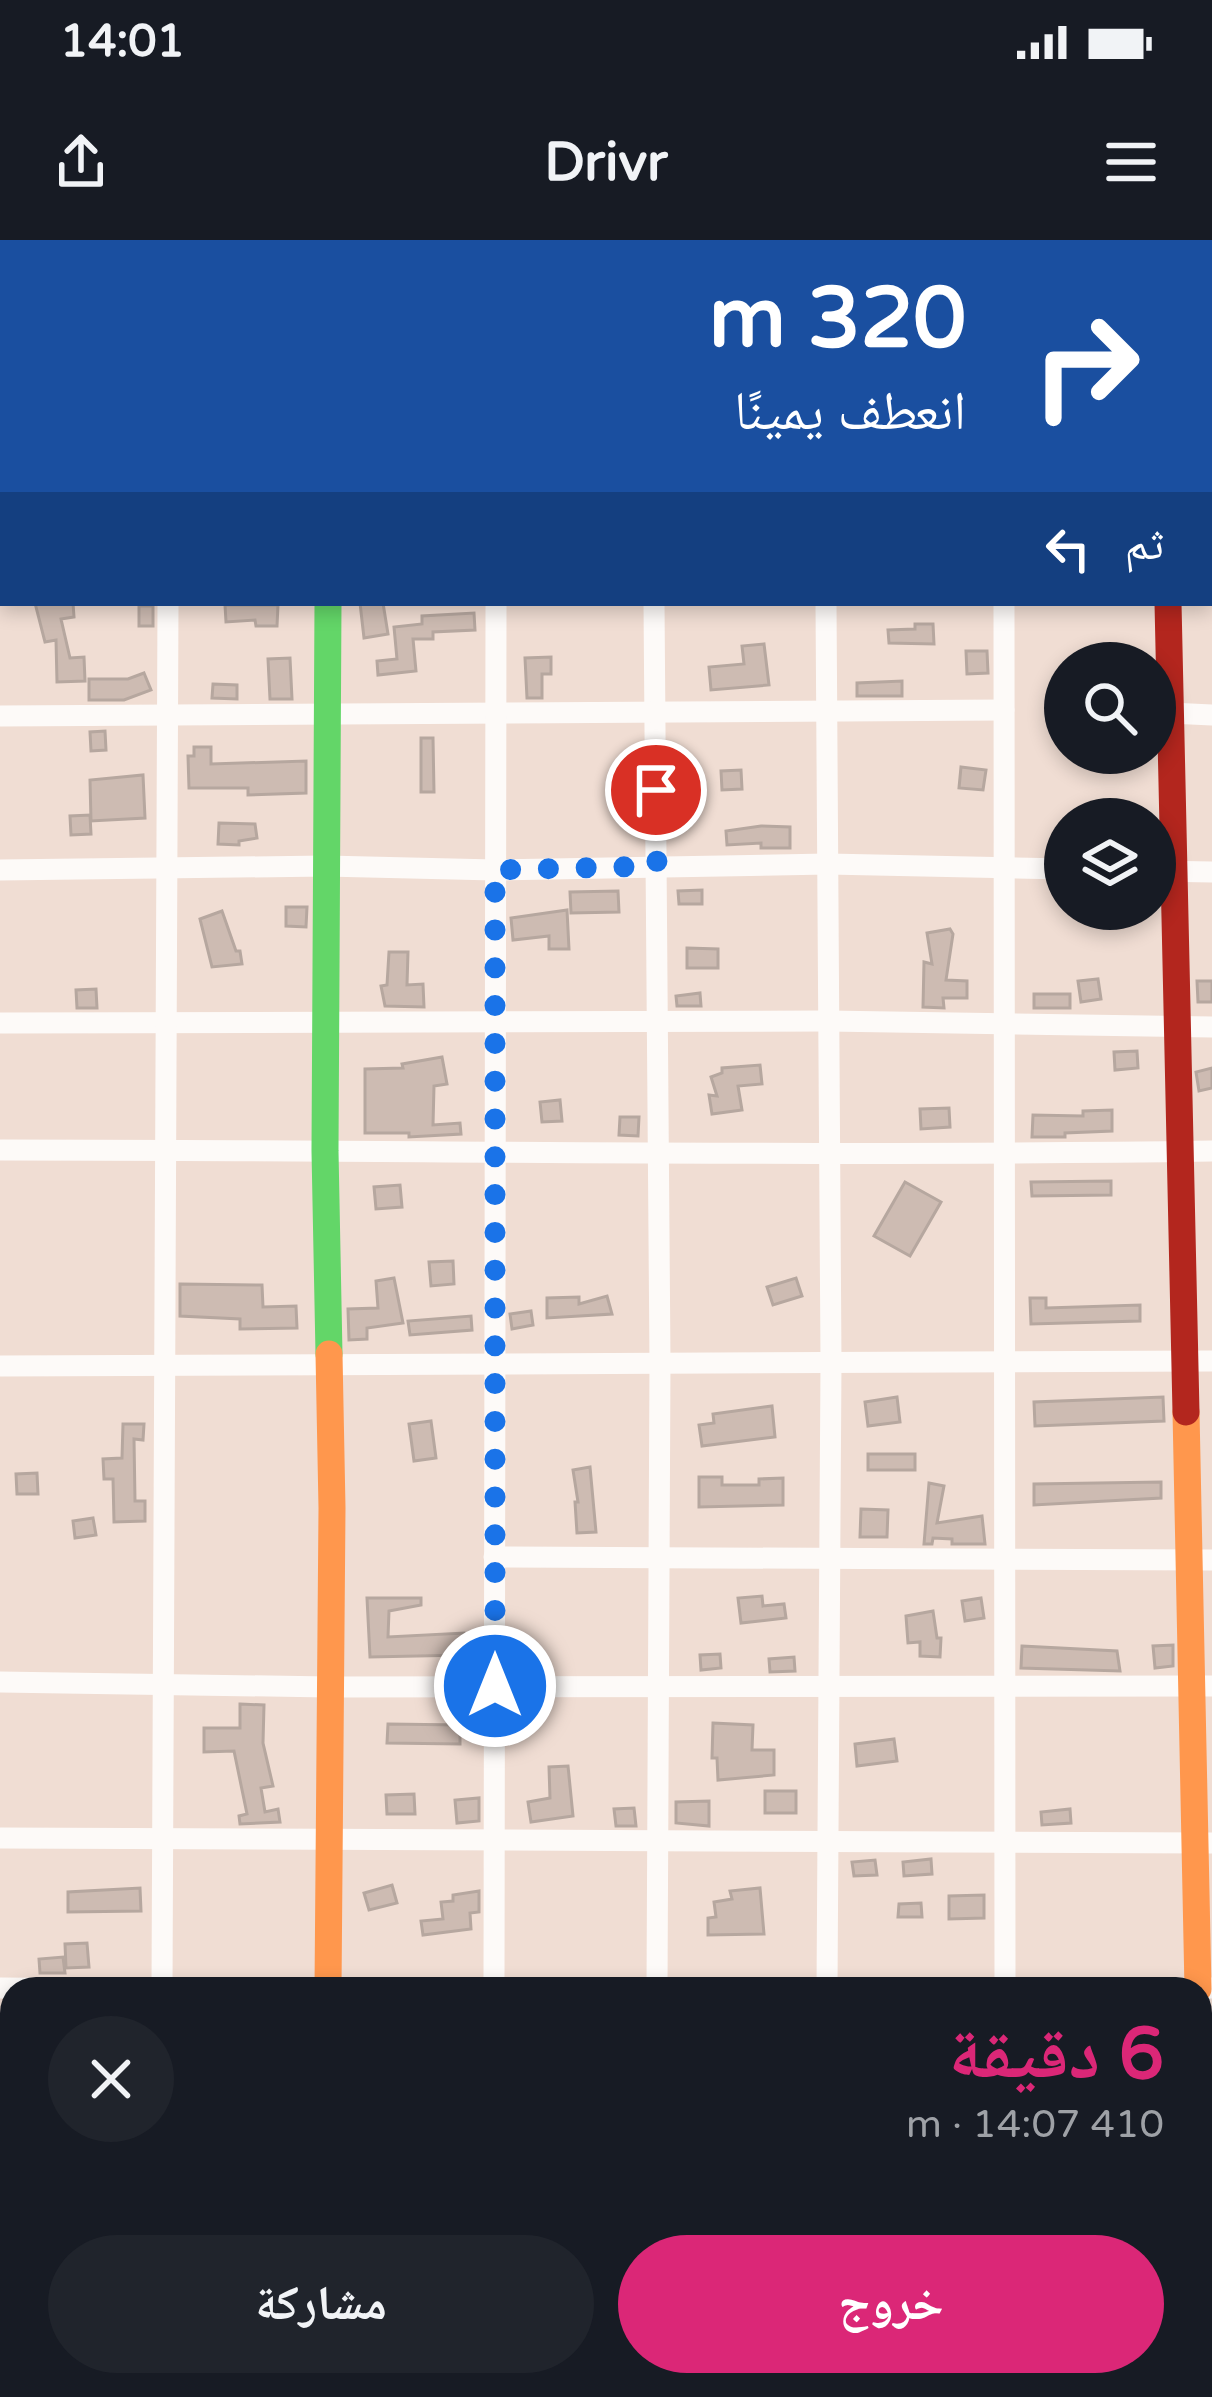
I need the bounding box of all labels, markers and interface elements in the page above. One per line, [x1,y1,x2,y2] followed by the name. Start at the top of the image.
[60,15,185,69] text: 14:01
[48,129,114,195] icon: share
[1098,129,1164,195] icon: menu
[544,130,668,195] text: Drivr
[709,269,966,370] text: 320 m
[1008,288,1164,444] icon: right
[734,379,966,444] text: انعطف يمينًا
[1035,516,1101,582] icon: left
[1125,518,1164,572] text: ثم
[1044,642,1176,930] map controls
[1044,642,1176,774] button: search
[605,739,707,841] pin
[623,757,689,823] icon: arrive
[1044,798,1176,930] button: layers
[432,1623,558,1749] position arrow
[949,2012,1164,2099] text: 6 دقيقة
[48,2016,174,2142] button: close
[906,2101,1164,2148] text: 410 m · 14:07
[48,2235,594,2373] button: مشاركة
[618,2235,1164,2373] button: خروج

